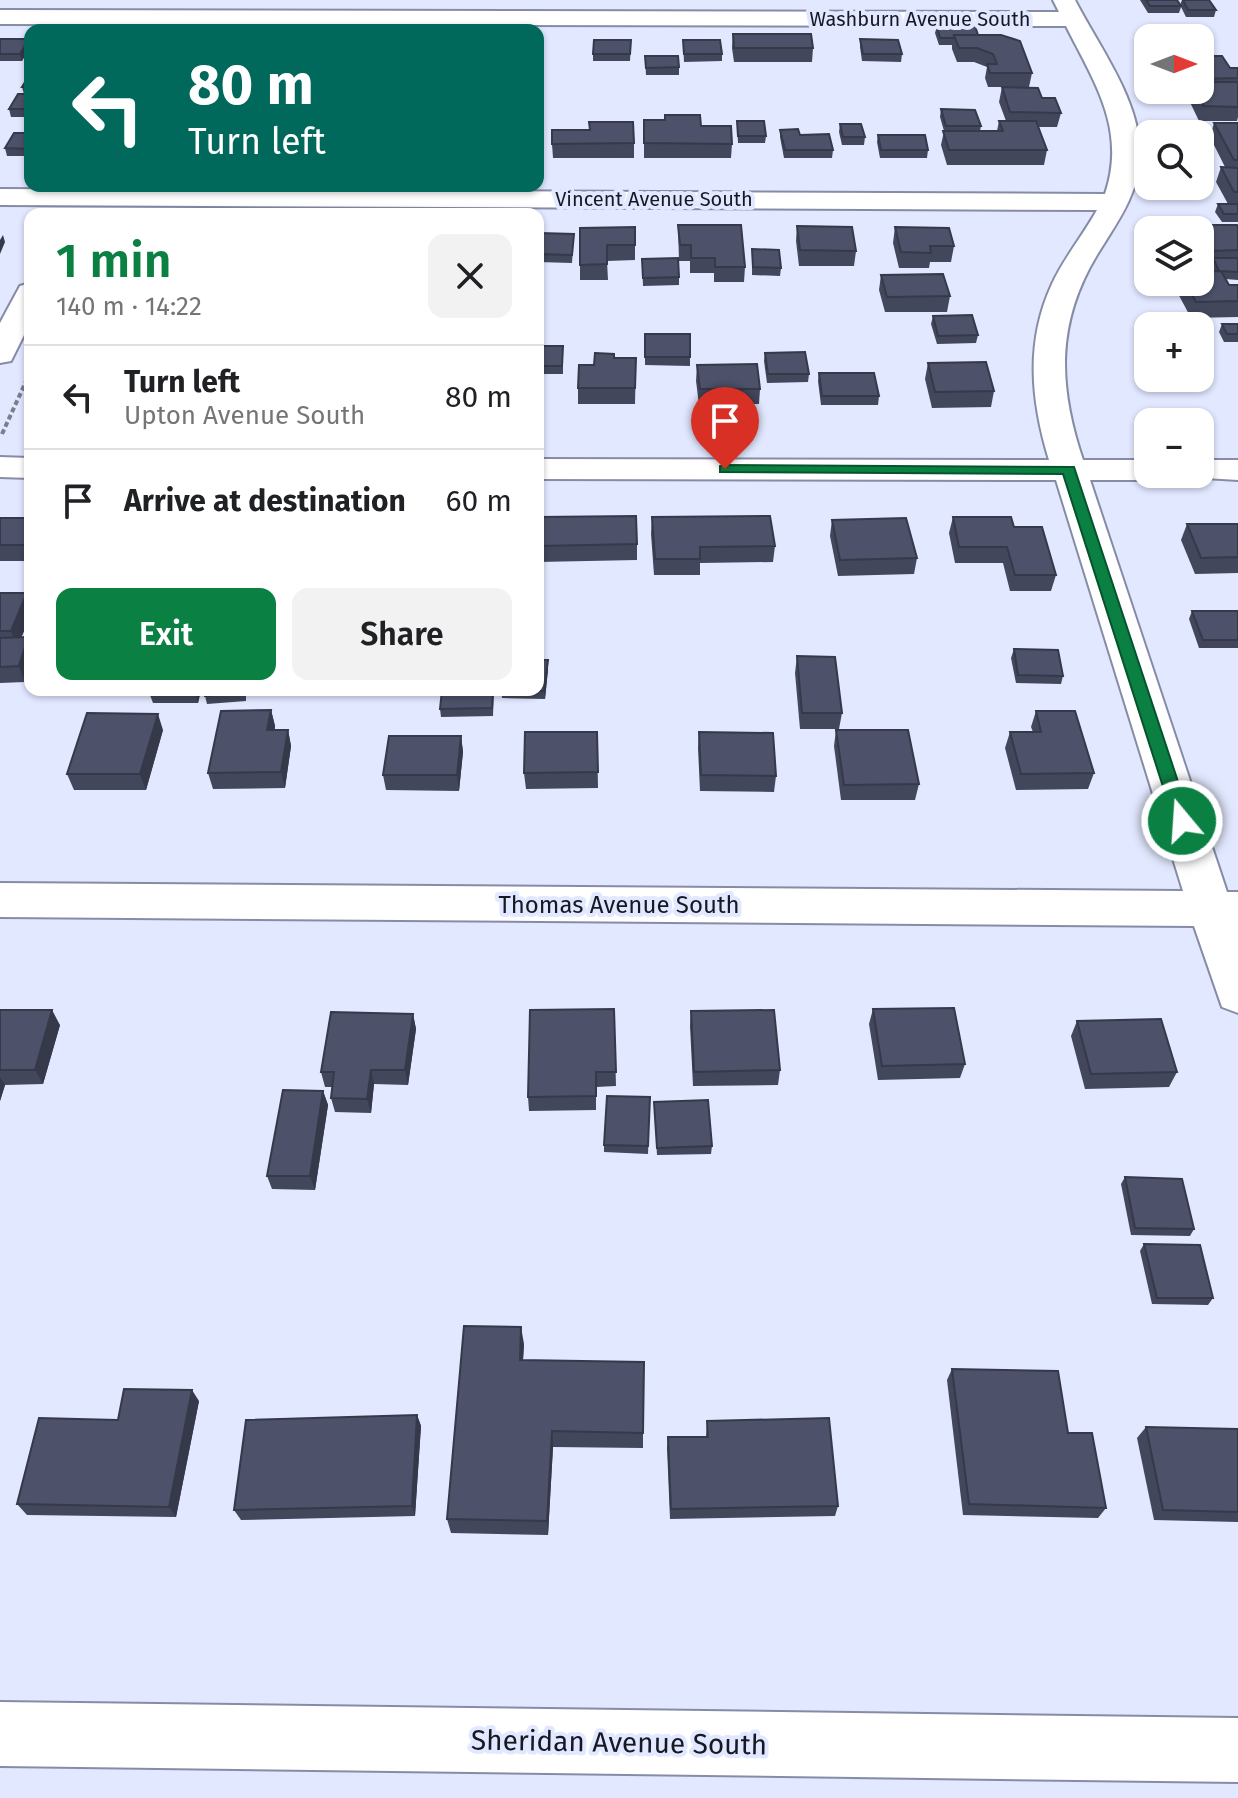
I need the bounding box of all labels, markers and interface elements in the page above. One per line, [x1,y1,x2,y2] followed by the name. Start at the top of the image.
[810,7,1030,31] street label: Washburn Avenue South
[1134,24,1214,104] north arrow
[1134,24,1214,488] map controls
[188,52,314,119] text: 80 m
[56,56,160,160] icon: left
[188,120,326,164] text: Turn left
[1134,120,1214,200] button: search
[555,187,753,211] street label: Vincent Avenue South
[1134,216,1214,296] button: layers
[56,232,172,290] text: 1 min
[428,234,512,318] button: close
[56,291,202,322] text: 140 m · 14:22
[1134,312,1214,392] button: +
[124,364,240,400] text: Turn left
[56,375,100,419] icon: left
[445,379,512,415] text: 80 m
[691,387,759,469] pin
[703,399,747,443] icon: arrive
[124,400,365,431] text: Upton Avenue South
[1134,408,1214,488] button: −
[56,479,100,523] icon: arrive
[124,483,406,519] text: Arrive at destination
[446,483,512,519] text: 60 m
[56,588,276,680] button: Exit
[292,588,512,680] button: Share
[1140,779,1224,863] position arrow
[498,891,740,919] street label: Thomas Avenue South
[471,1723,767,1762] street label: Sheridan Avenue South

